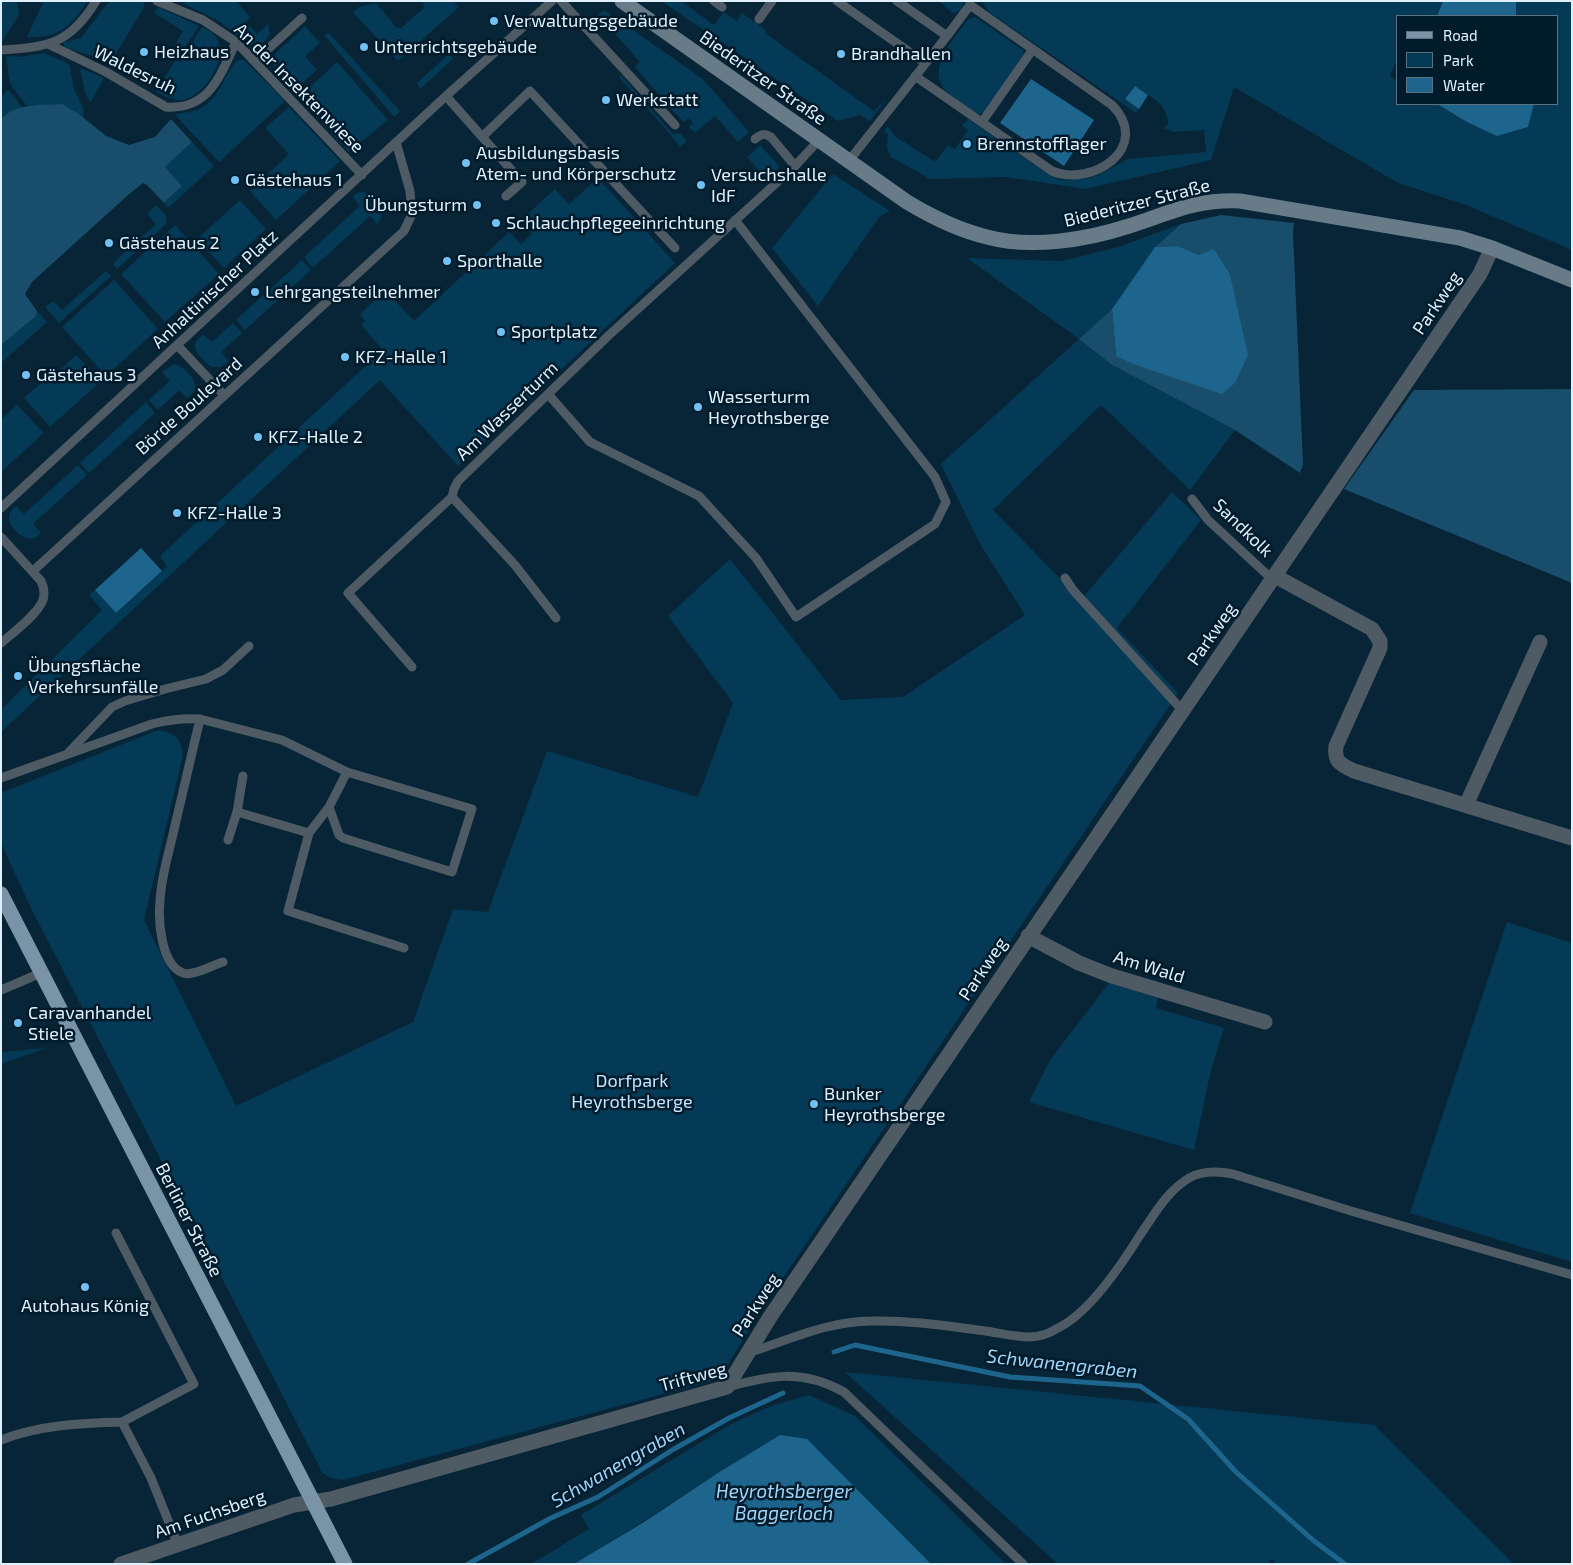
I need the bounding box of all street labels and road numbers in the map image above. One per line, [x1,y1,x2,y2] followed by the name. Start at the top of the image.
[230,19,368,157] street label: An der Insektenwiese
[696,26,830,130] street label: Biederitzer Straße
[90,41,180,99] street label: Waldesruh
[1062,174,1212,232] street label: Biederitzer Straße
[147,225,283,353] street label: Anhaltinischer Platz
[1408,267,1466,339] street label: Parkweg
[131,353,247,459] street label: Börde Boulevard
[452,357,562,465] street label: Am Wasserturm
[1209,494,1277,562] street label: Sandkolk
[1183,599,1241,669] street label: Parkweg
[954,933,1012,1005] street label: Parkweg
[1111,946,1187,988] street label: Am Wald
[151,1159,227,1281] street label: Berliner Straße
[728,1269,784,1341] street label: Parkweg
[657,1358,729,1396] street label: Triftweg
[152,1485,268,1543] street label: Am Fuchsberg

